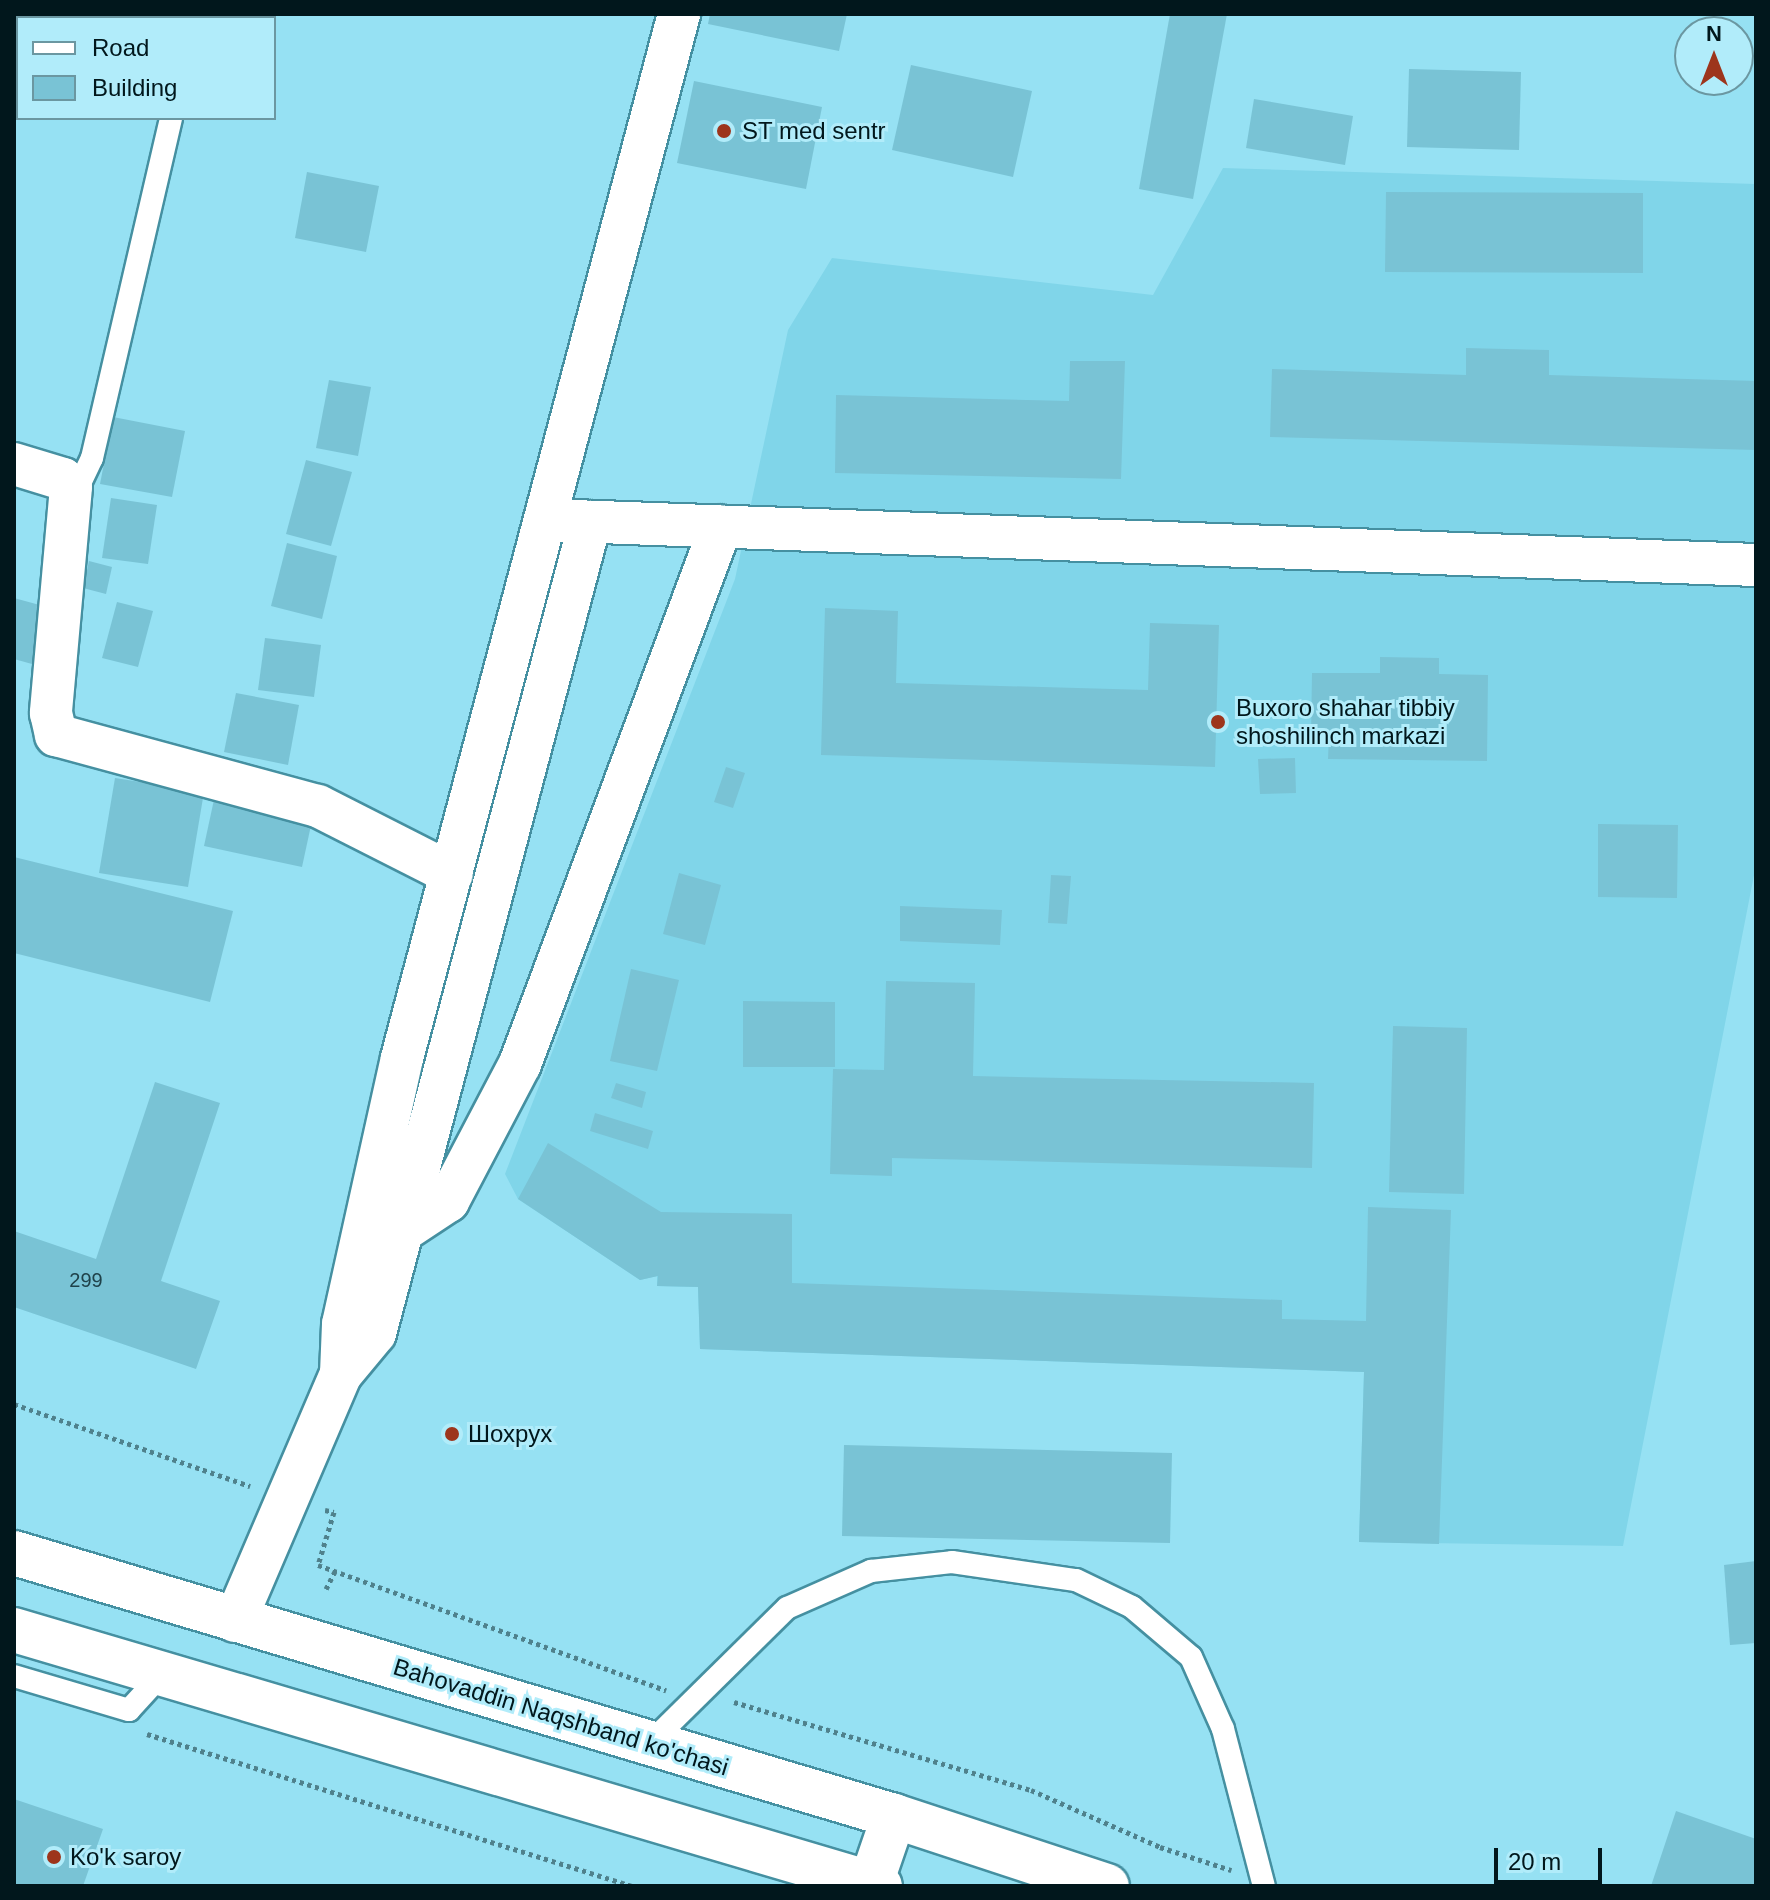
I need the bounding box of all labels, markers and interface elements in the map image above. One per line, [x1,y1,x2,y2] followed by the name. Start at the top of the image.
[16,16,276,120] legend
[1674,16,1754,96] north arrow
[1706,21,1722,46] text: N
[92,34,149,61] text: Road
[92,74,177,101] text: Building
[742,117,886,145] place label: ST med sentr
[713,120,735,142] marker: ST med sentr
[1236,694,1455,750] place label: Buxoro shahar tibbiy shoshilinch markazi
[1207,711,1229,733] marker: Buxoro shahar tibbiy shoshilinch markazi
[69,1268,103,1292] house number: 299
[468,1420,552,1448] place label: Шохрух
[443,1425,461,1443] marker: Шохрух
[390,1652,732,1782] street label: Bahovaddin Naqshband ko'chasi
[1498,1832,1606,1882] scale bar
[70,1843,181,1871] place label: Ko'k saroy
[45,1848,63,1866] marker: Ko'k saroy
[1508,1848,1561,1875] text: 20 m

